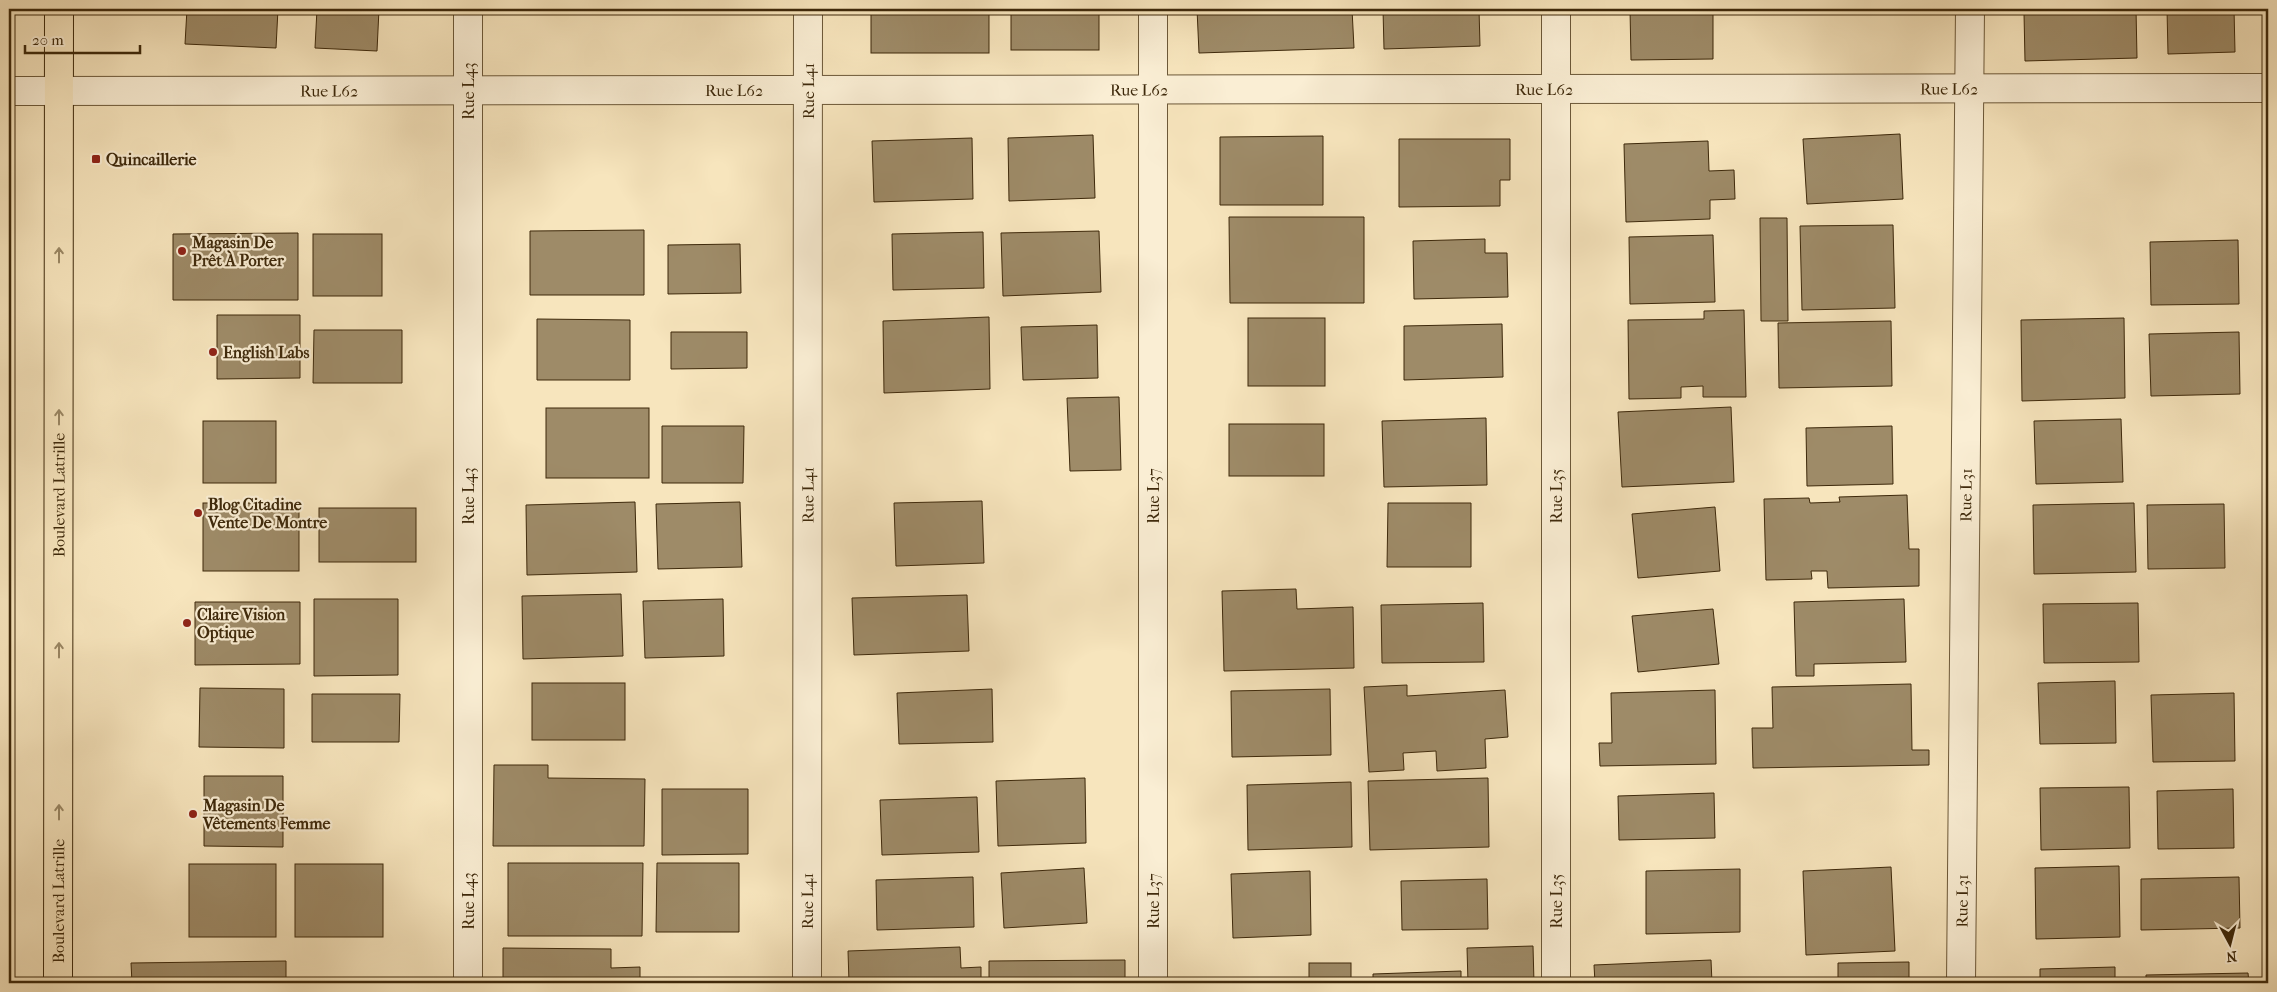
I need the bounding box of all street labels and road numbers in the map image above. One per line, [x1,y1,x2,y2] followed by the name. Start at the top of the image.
[459,62,478,120] street label: Rue L43
[798,63,817,119] street label: Rue L41
[1515,79,1573,99] street label: Rue L62
[1920,79,1978,98] street label: Rue L62
[705,80,763,100] street label: Rue L62
[1110,80,1168,99] street label: Rue L62
[300,81,358,100] street label: Rue L62
[49,433,68,557] street label: Boulevard Latrille
[459,467,478,525] street label: Rue L43
[798,467,817,523] street label: Rue L41
[1144,468,1163,524] street label: Rue L37
[1956,468,1975,522] street label: Rue L31
[1547,469,1566,523] street label: Rue L35
[49,839,68,963] street label: Boulevard Latrille
[459,872,478,930] street label: Rue L43
[798,873,817,929] street label: Rue L41
[1144,873,1163,929] street label: Rue L37
[1547,874,1566,928] street label: Rue L35
[1952,874,1972,928] street label: Rue L31

